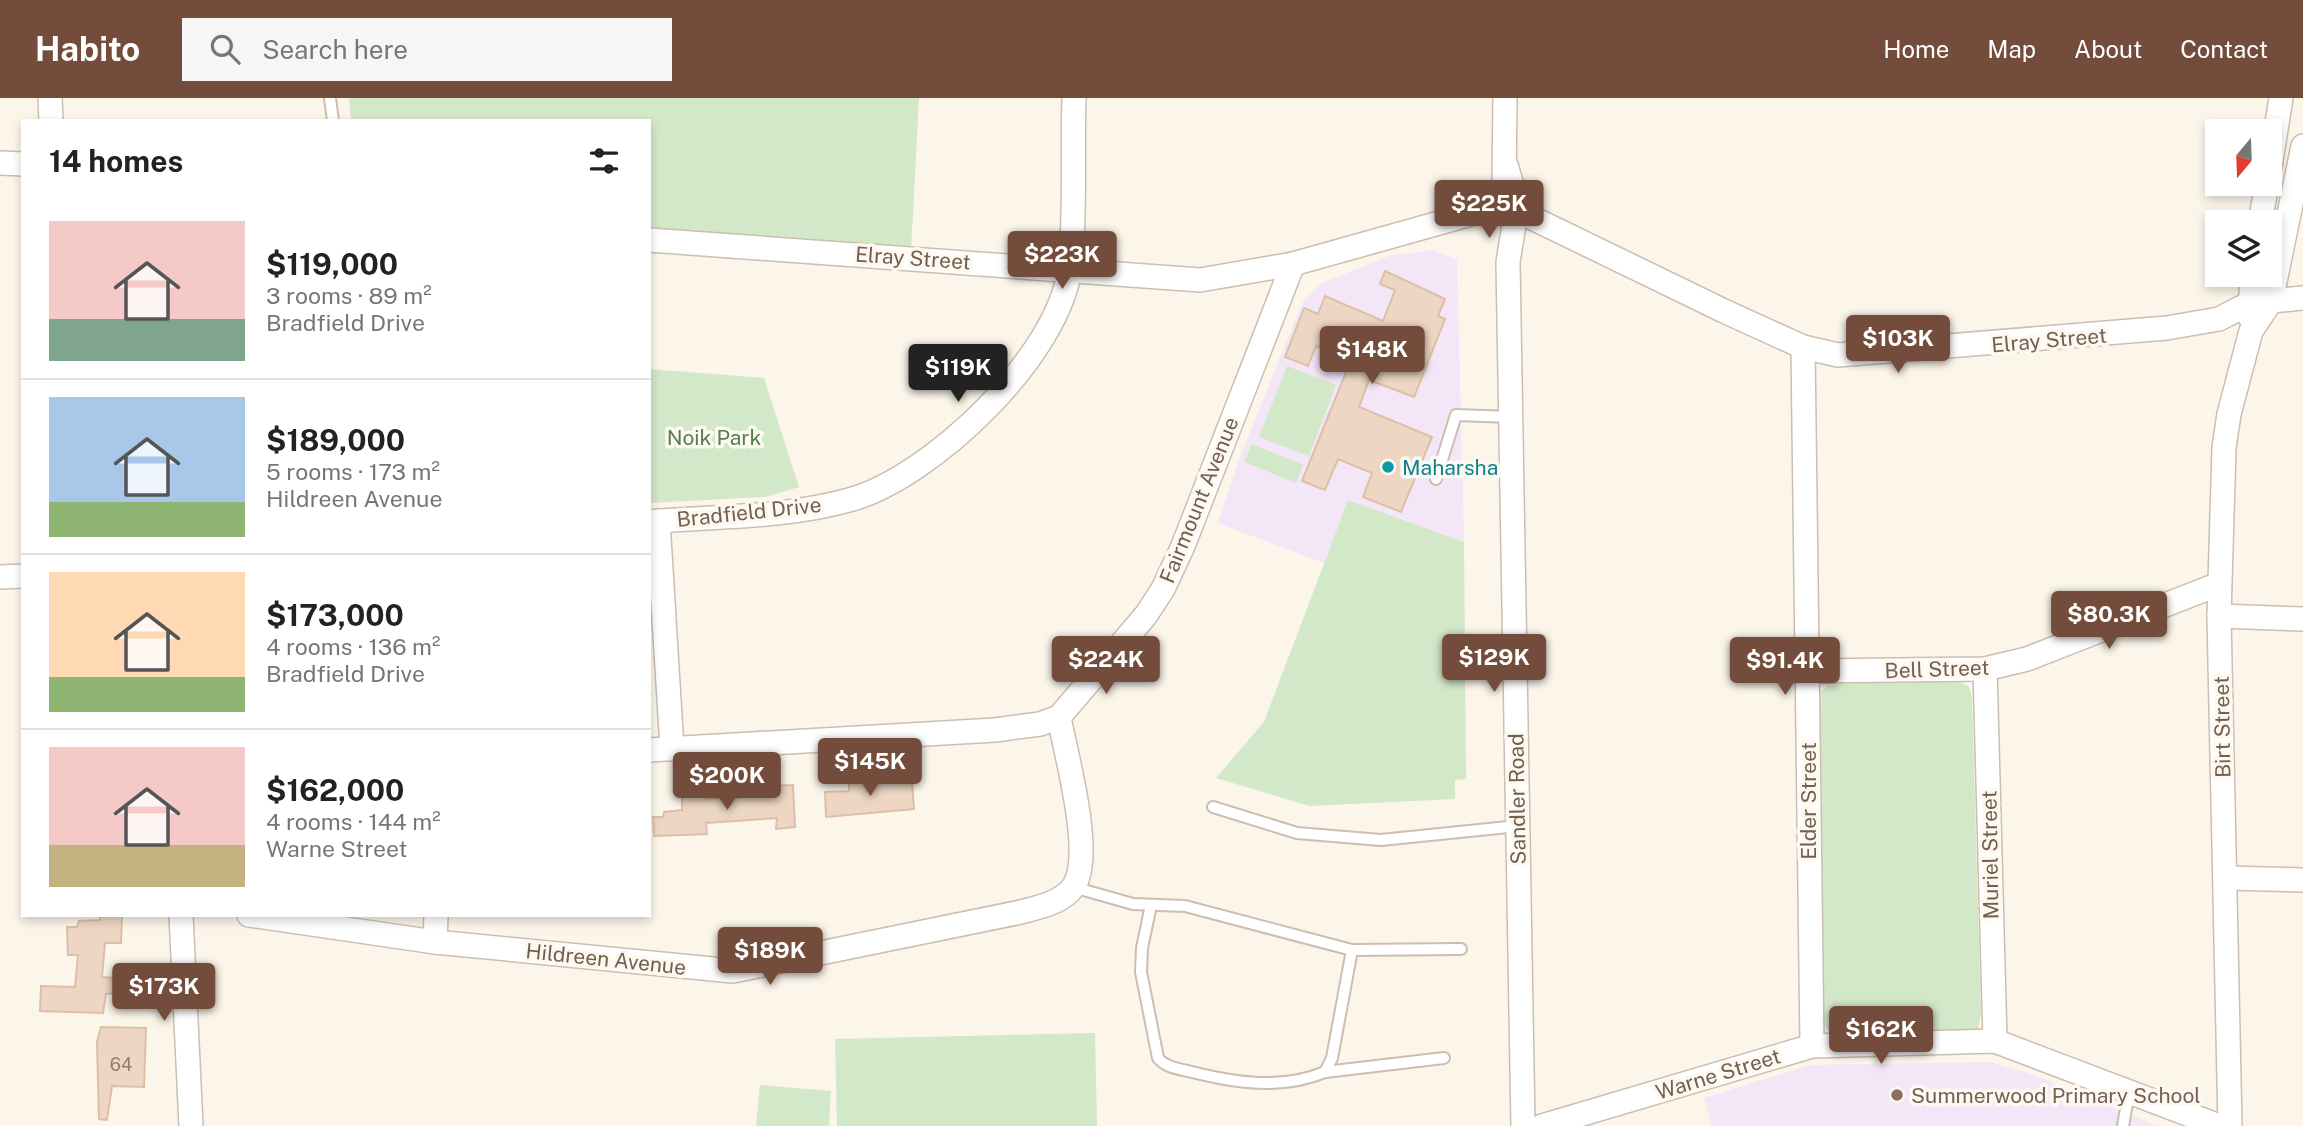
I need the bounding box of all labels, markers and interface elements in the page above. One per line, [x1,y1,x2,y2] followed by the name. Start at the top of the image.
[182,18,672,81] search box
[35,30,140,68] text: Habito
[206,30,244,68] icon: search
[262,34,408,65] text: Search here
[1883,35,1949,63] text: Home
[1987,35,2036,63] text: Map
[2074,35,2142,63] text: About
[2180,35,2268,63] text: Contact
[2205,119,2282,196] north arrow
[2205,119,2282,287] map controls
[585,142,623,180] icon: filters
[49,143,183,179] text: 14 homes
[1440,180,1538,240] pin: $225K
[1451,189,1527,216] text: $225K
[2205,210,2282,287] button: layers
[1013,232,1111,291] pin: $223K
[1024,240,1100,267] text: $223K
[854,241,972,275] street label: Elray Street
[266,246,398,282] text: $119,000
[105,249,189,333] icon: home
[266,282,432,309] text: 3 rooms · 89 m²
[266,309,425,336] text: Bradfield Drive
[1849,316,1947,375] pin: $103K
[1990,323,2108,357] street label: Elray Street
[1862,324,1934,351] text: $103K
[1323,327,1421,386] pin: $148K
[1336,335,1408,362] text: $148K
[909,344,1007,404] pin: $119K
[925,353,992,380] text: $119K
[1154,413,1244,587] street label: Fairmount Avenue
[266,422,405,458] text: $189,000
[105,425,189,509] icon: home
[667,425,761,450] park label: Noik Park
[1402,455,1498,480] place label: Maharsha
[266,458,440,485] text: 5 rooms · 173 m²
[1380,459,1396,475] marker: Maharsha
[266,485,442,512] text: Hildreen Avenue
[675,492,823,532] street label: Bradfield Drive
[2052,592,2166,651] pin: $80.3K
[266,597,404,633] text: $173,000
[105,600,189,684] icon: home
[2067,600,2151,627] text: $80.3K
[266,633,440,660] text: 4 rooms · 136 m²
[1445,634,1543,694] pin: $129K
[1057,636,1155,696] pin: $224K
[1728,638,1842,697] pin: $91.4K
[1458,643,1530,670] text: $129K
[1068,645,1144,672] text: $224K
[1746,646,1824,673] text: $91.4K
[1884,655,1990,683] street label: Bell Street
[266,660,425,687] text: Bradfield Drive
[2209,676,2235,778] street label: Birt Street
[1503,733,1531,865] street label: Sandler Road
[821,738,919,798] pin: $145K
[1796,742,1821,860] street label: Elder Street
[834,747,906,774] text: $145K
[678,752,776,812] pin: $200K
[689,761,765,788] text: $200K
[266,772,404,808] text: $162,000
[105,775,189,859] icon: home
[1976,790,2004,920] street label: Muriel Street
[266,808,441,835] text: 4 rooms · 144 m²
[266,835,408,862] text: Warne Street
[721,928,819,987] pin: $189K
[734,936,806,963] text: $189K
[525,938,687,980] street label: Hildreen Avenue
[115,964,213,1023] pin: $173K
[128,972,200,999] text: $173K
[1832,1006,1930,1066] pin: $162K
[1845,1015,1917,1042] text: $162K
[1653,1043,1783,1105] street label: Warne Street
[110,1054,132,1075] house number: 64
[1911,1083,2201,1108] place label: Summerwood Primary School
[1889,1087,1905,1103] marker: Summerwood Primary School

